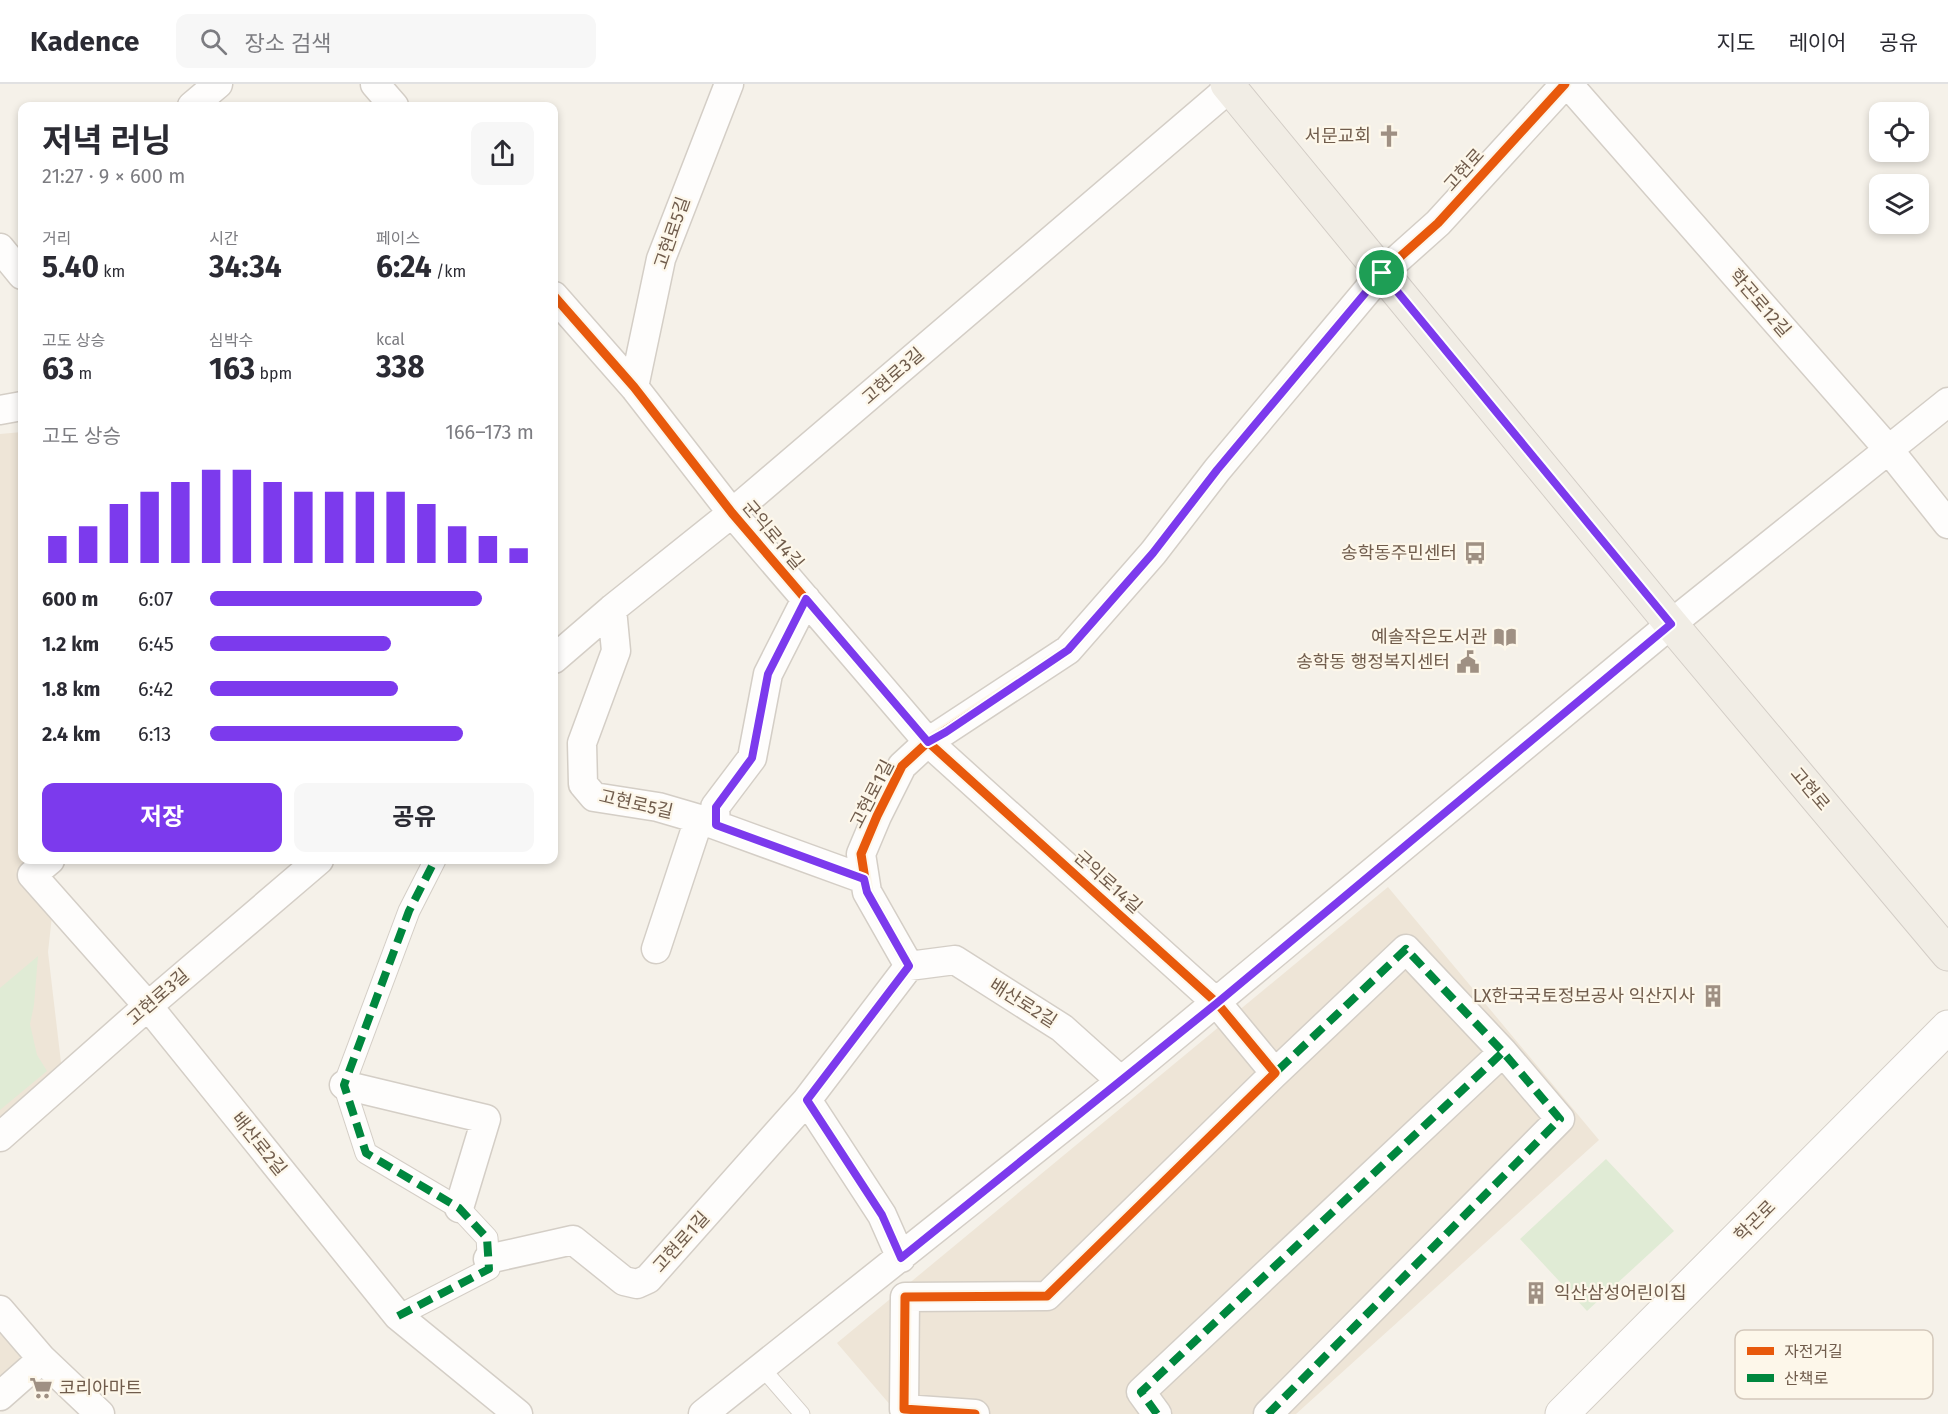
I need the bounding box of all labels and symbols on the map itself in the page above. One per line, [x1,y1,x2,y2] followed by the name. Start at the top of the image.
[1376,123,1402,149] church icon: 서문교회
[1305,125,1371,147] place label: 서문교회
[1439,144,1489,196] street label: 고현로
[649,194,695,272] street label: 고현로5길
[1356,247,1407,298] pin
[1724,264,1796,342] street label: 학곤로12길
[857,343,929,409] street label: 고현로3길
[738,496,808,574] street label: 군익로14길
[1462,540,1488,566] bus stop icon: 송학동주민센터
[1341,542,1457,564] place label: 송학동주민센터
[1492,624,1518,650] library icon: 예솔작은도서관
[1371,626,1487,648] place label: 예솔작은도서관
[1455,649,1481,675] public building icon: 송학동 행정복지센터
[1296,651,1450,673] place label: 송학동 행정복지센터
[845,756,899,832] street label: 고현로1길
[1786,763,1834,815] street label: 고현로
[597,785,675,823] street label: 고현로5길
[1070,846,1146,918] street label: 군익로14길
[122,964,194,1030] street label: 고현로3길
[985,974,1061,1032] street label: 배산로2길
[1700,983,1726,1009] building icon: LX한국국토정보공사 익산지사
[1473,985,1695,1007] place label: LX한국국토정보공사 익산지사
[227,1108,291,1180] street label: 배산로2길
[1730,1196,1780,1246] street label: 학곤로
[648,1207,714,1277] street label: 고현로1길
[1523,1280,1549,1306] building icon: 익산삼성어린이집
[1554,1282,1686,1304] place label: 익산삼성어린이집
[1735,1330,1933,1399] legend
[1784,1342,1843,1361] text: 자전거길
[1784,1369,1828,1388] text: 산책로
[28,1375,54,1401] supermarket icon: 코리아마트
[59,1377,142,1399] place label: 코리아마트

